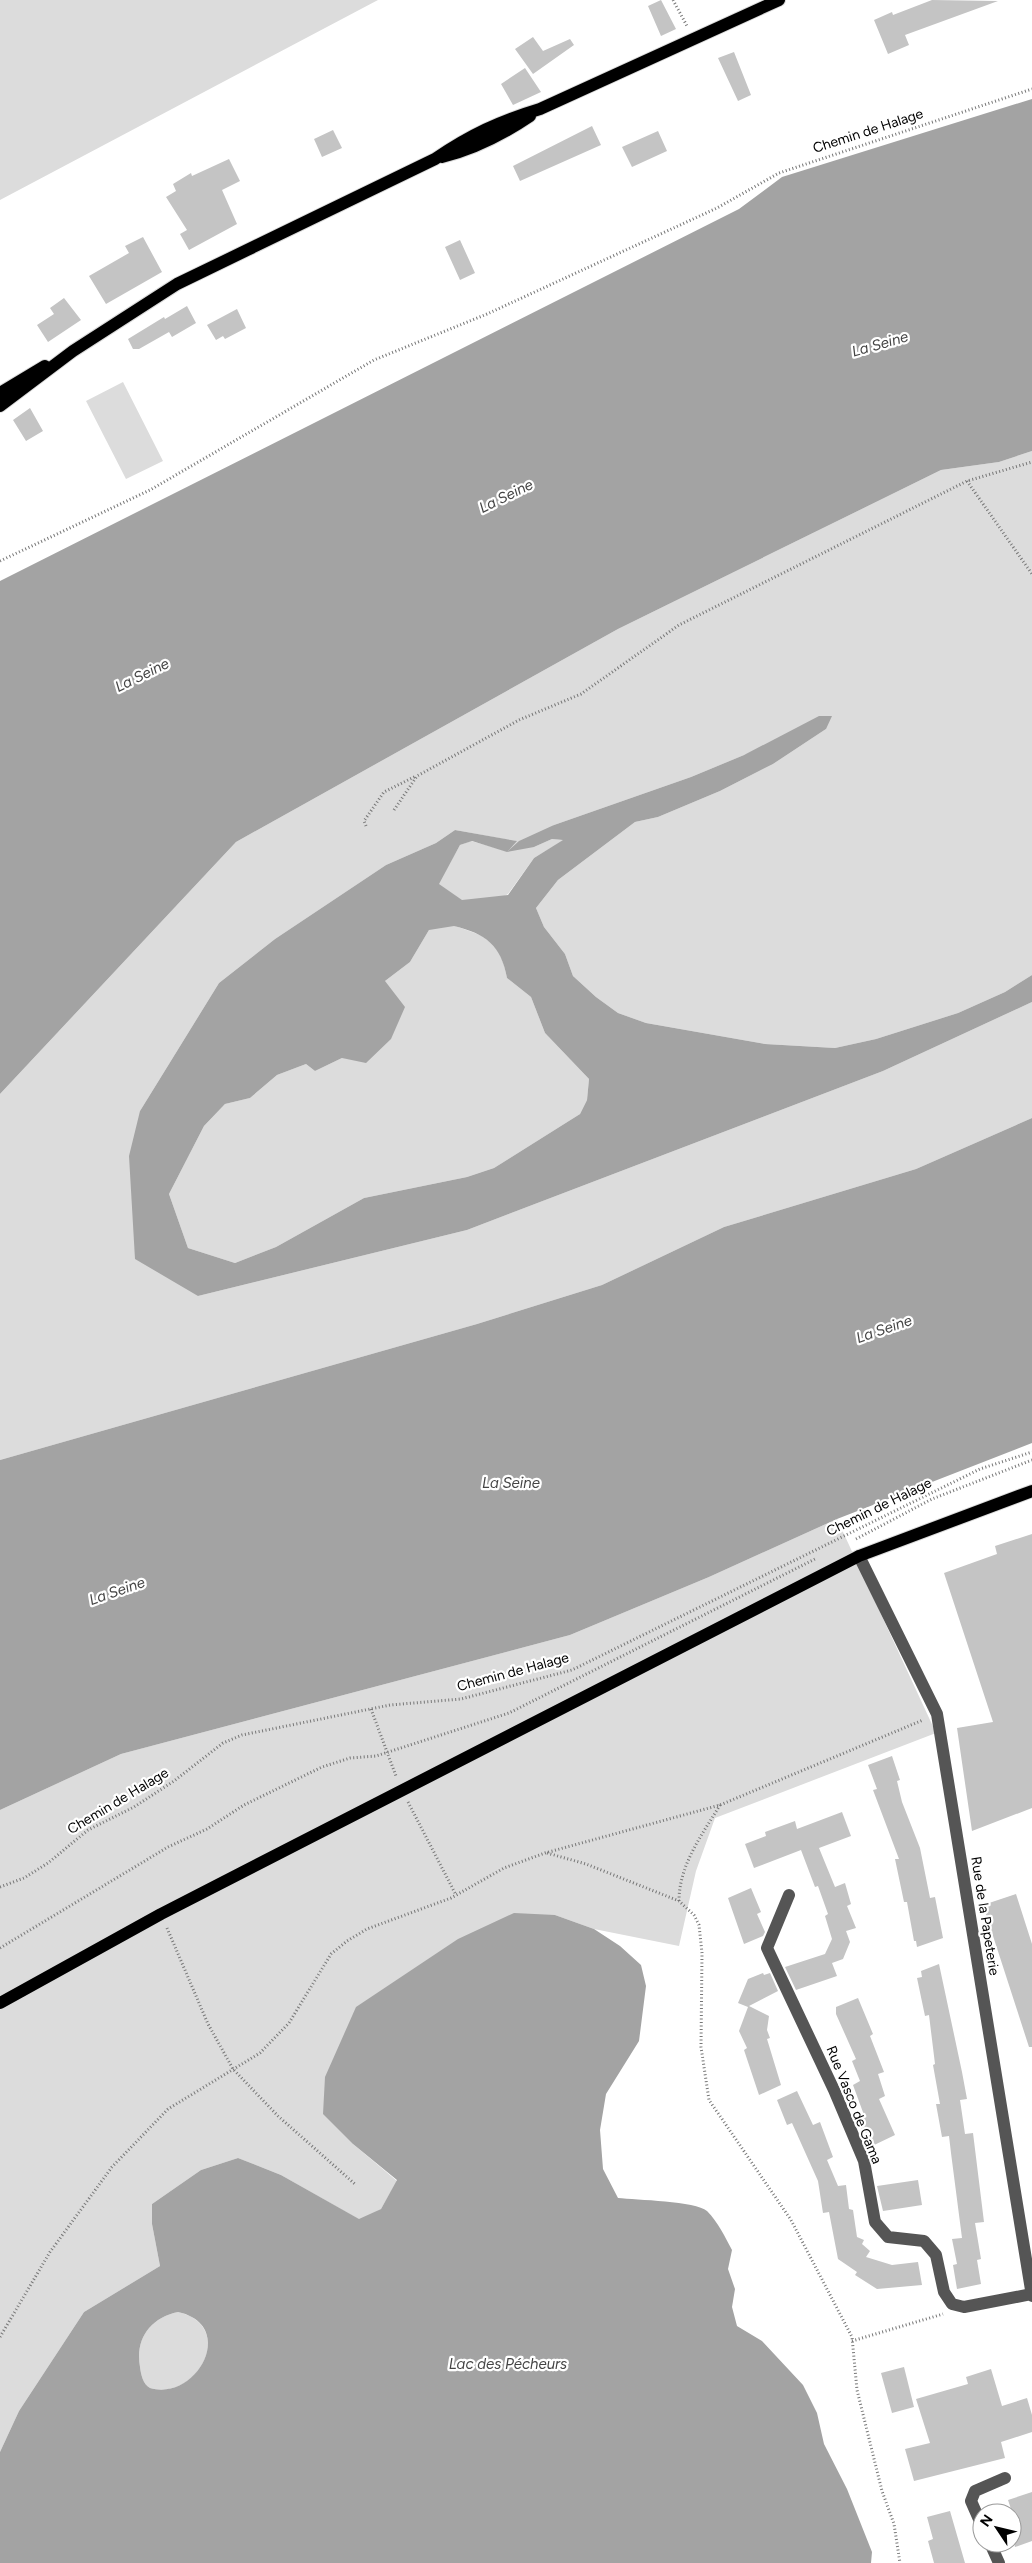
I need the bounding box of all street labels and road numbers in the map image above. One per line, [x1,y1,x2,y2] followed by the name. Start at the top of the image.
[811,105,926,157] street label: Chemin de Halage
[824,1474,935,1540] street label: Chemin de Halage
[455,1649,571,1695] street label: Chemin de Halage
[64,1764,172,1838] street label: Chemin de Halage
[967,1855,1003,1977] street label: Rue de la Papeterie
[823,2044,885,2166] street label: Rue Vasco de Gama

